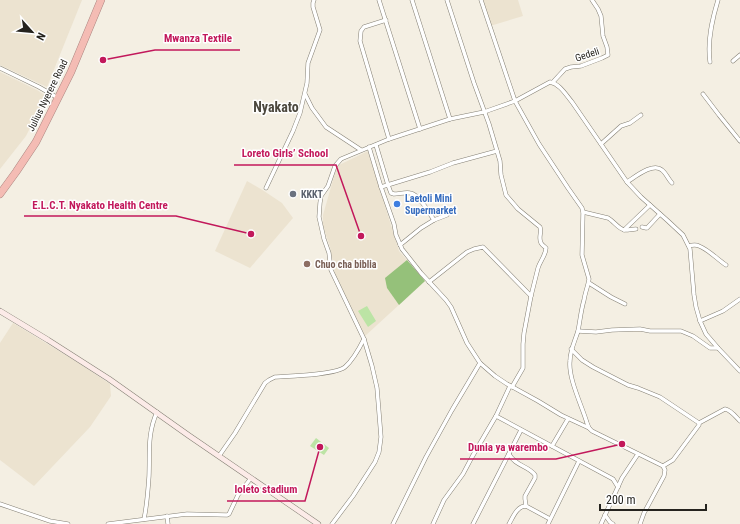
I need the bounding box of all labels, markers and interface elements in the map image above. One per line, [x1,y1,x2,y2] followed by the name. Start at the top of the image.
[12,12,52,52] north arrow
[155,27,240,50] callout: Mwanza Textile
[33,30,48,42] text: N
[164,32,232,45] text: Mwanza Textile
[574,45,601,64] street label: Gedeli
[25,57,70,133] street label: Julius Nyerere Road
[253,99,299,115] district label: Nyakato
[234,142,336,165] callout: Loreto Girls’ School
[242,147,328,160] text: Loreto Girls’ School
[288,189,298,199] marker: KKKT
[301,189,324,200] place label: KKKT
[24,193,176,216] callout: E.L.C.T. Nyakato Health Centre
[405,193,456,216] place label: Laetoli Mini Supermarket
[32,199,168,212] text: E.L.C.T. Nyakato Health Centre
[392,199,402,209] marker: Laetoli Mini Supermarket
[302,259,312,269] marker: Chuo cha biblia
[315,259,377,270] place label: Chuo cha biblia
[460,436,556,459] callout: Dunia ya warembo
[468,441,549,454] text: Dunia ya warembo
[227,478,305,501] callout: loleto stadium
[235,483,297,496] text: loleto stadium
[600,486,706,512] scale bar
[606,493,636,507] text: 200 m

